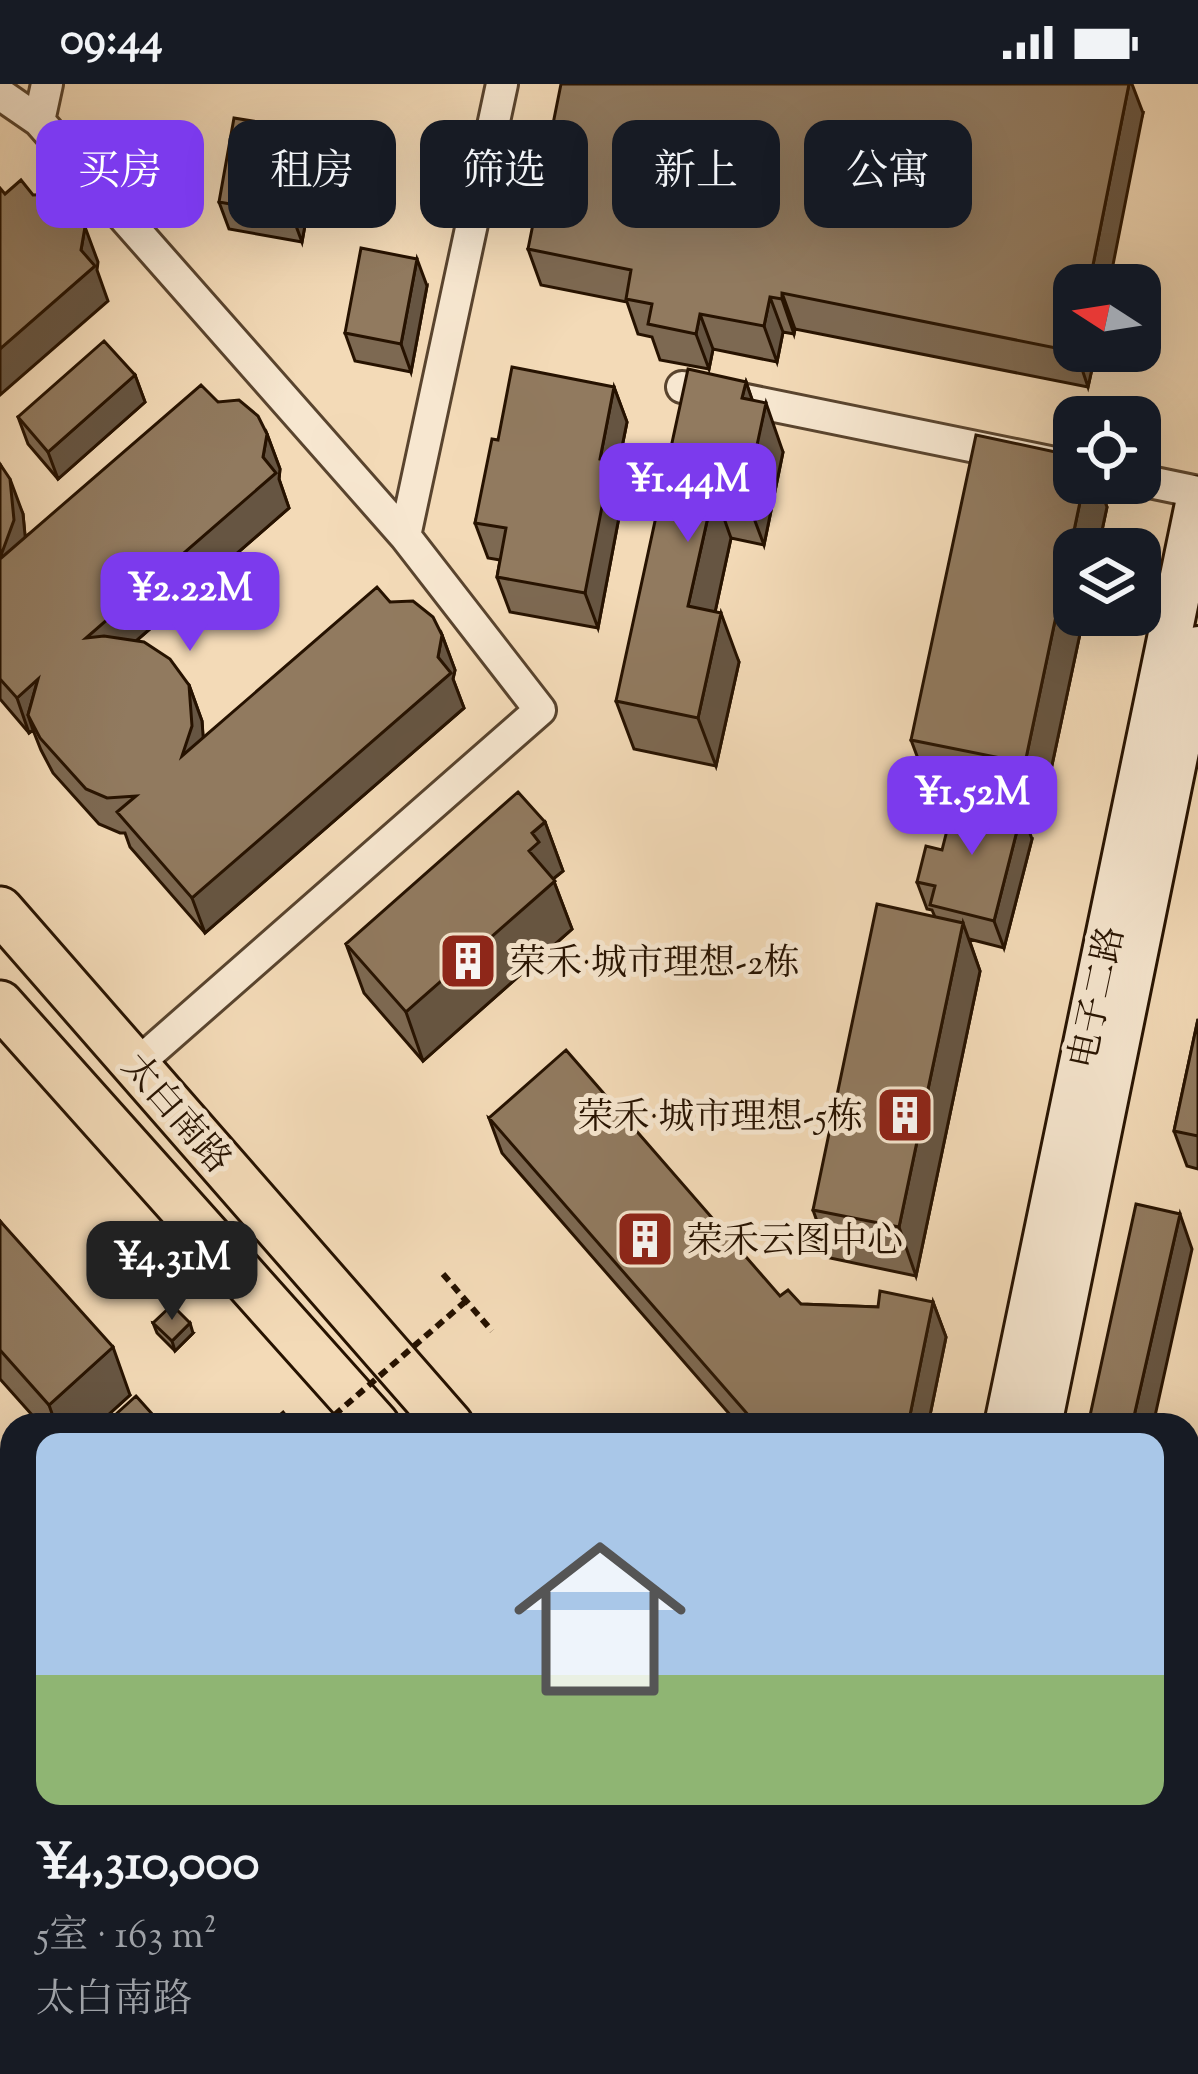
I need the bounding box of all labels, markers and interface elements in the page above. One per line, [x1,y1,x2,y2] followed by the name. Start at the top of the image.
[60,10,163,75] text: 09:44
[36,120,204,228] chip: 买房
[228,120,396,228] chip: 租房
[420,120,588,228] chip: 筛选
[612,120,780,228] chip: 新上
[804,120,972,228] chip: 公寓
[1053,264,1161,372] north arrow
[1053,264,1161,636] map controls
[1053,396,1161,504] button: locate
[590,443,786,545] pin: ¥1.44M
[626,454,750,510] text: ¥1.44M
[1053,528,1161,636] button: layers
[92,552,288,654] pin: ¥2.22M
[127,563,253,619] text: ¥2.22M
[874,756,1070,858] pin: ¥1.52M
[914,767,1030,823] text: ¥1.52M
[1059,922,1139,1074] street label: 电子二路
[437,930,499,992] building icon: 荣禾·城市理想-2栋
[510,939,800,991] place label: 荣禾·城市理想-2栋
[108,1043,242,1186] street label: 太白南路
[874,1084,936,1146] building icon: 荣禾·城市理想-5栋
[577,1093,863,1145] place label: 荣禾·城市理想-5栋
[614,1208,676,1270] building icon: 荣禾云图中心
[687,1217,903,1269] place label: 荣禾云图中心
[74,1221,270,1323] pin: ¥4.31M
[113,1232,231,1288] text: ¥4.31M
[492,1511,708,1727] icon: home
[36,1829,260,1902] text: ¥4,310,000
[36,1910,217,1966] text: 5室 · 163 m²
[36,1974,192,2030] text: 太白南路

